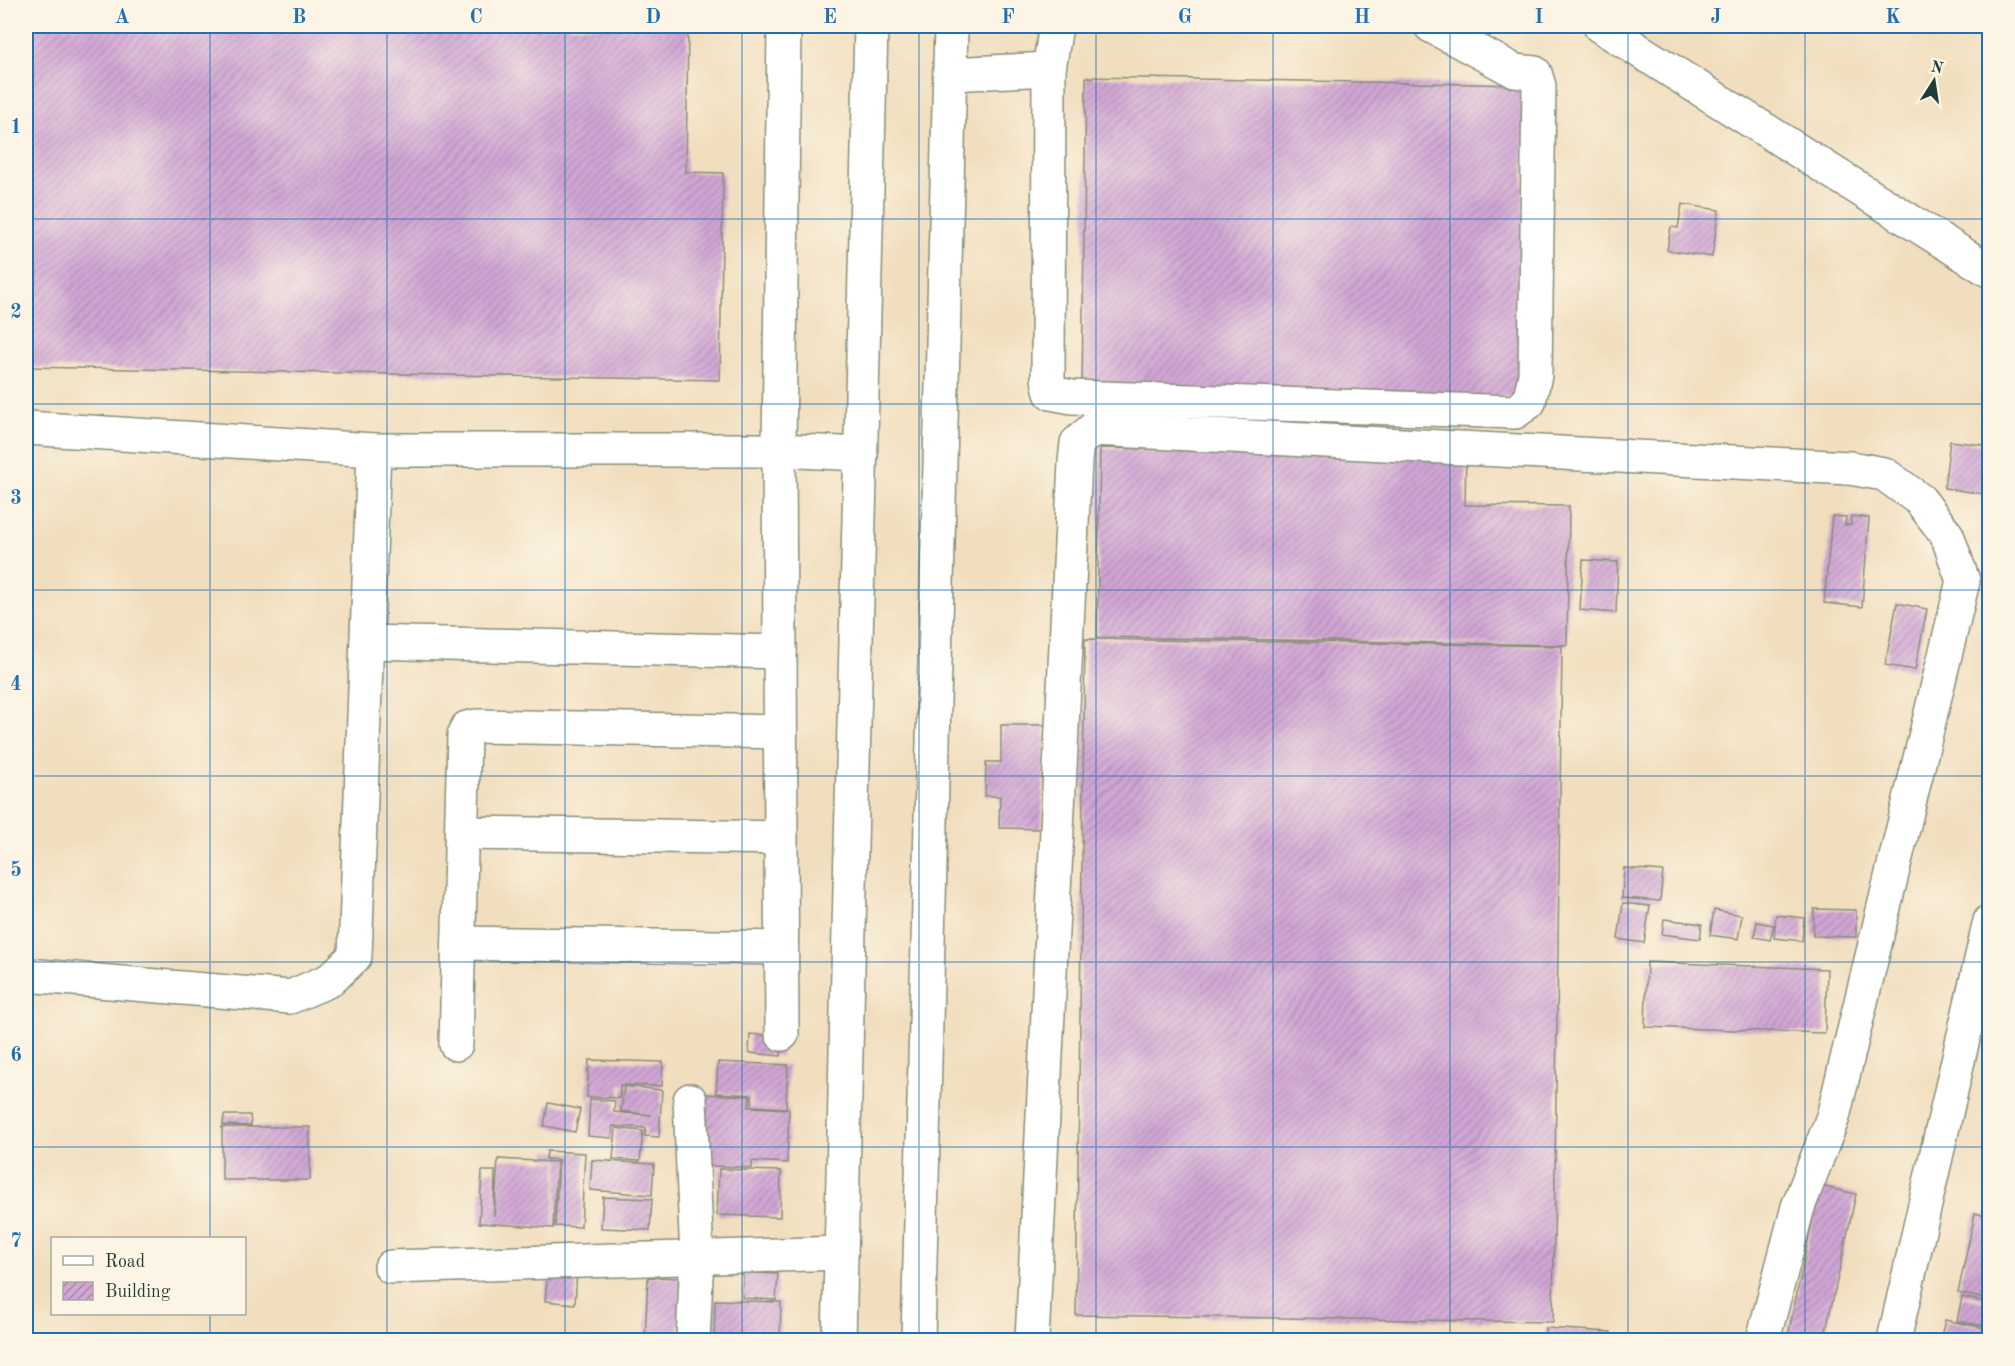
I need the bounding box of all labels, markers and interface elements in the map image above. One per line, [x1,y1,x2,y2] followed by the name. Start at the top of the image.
[114,8,130,28] text: A
[292,8,306,28] text: B
[469,8,483,28] text: C
[645,8,661,28] text: D
[823,8,837,28] text: E
[1001,8,1015,28] text: F
[1178,8,1192,28] text: G
[1354,8,1370,28] text: H
[1535,8,1543,28] text: I
[1711,8,1722,28] text: J
[1885,8,1901,28] text: K
[1904,51,1964,111] north arrow
[1929,59,1945,78] text: N
[10,118,22,138] text: 1
[10,303,22,323] text: 2
[10,489,22,509] text: 3
[10,675,22,695] text: 4
[10,860,22,881] text: 5
[10,1046,22,1066] text: 6
[10,1232,22,1252] text: 7
[51,1237,246,1315] legend
[105,1253,145,1271] text: Road
[105,1283,171,1301] text: Building

